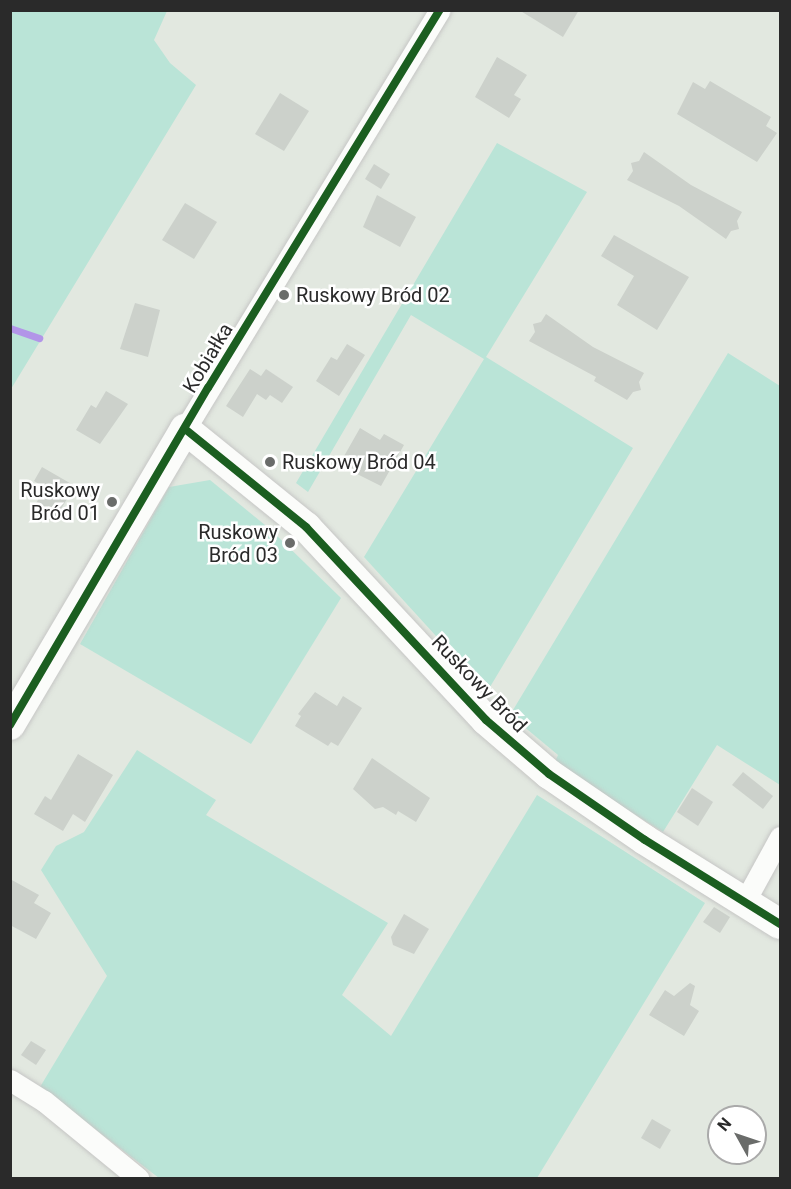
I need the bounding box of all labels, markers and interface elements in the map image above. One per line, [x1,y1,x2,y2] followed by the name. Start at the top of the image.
[296,283,450,307] place label: Ruskowy Bród 02
[277,288,291,302] marker: Ruskowy Bród 02
[178,319,238,397] street label: Kobiałka
[282,450,436,474] place label: Ruskowy Bród 04
[263,455,277,469] marker: Ruskowy Bród 04
[20,478,100,525] place label: Ruskowy Bród 01
[105,495,119,509] marker: Ruskowy Bród 01
[198,520,278,567] place label: Ruskowy Bród 03
[283,536,297,550] marker: Ruskowy Bród 03
[426,630,532,738] street label: Ruskowy Bród
[707,1105,767,1165] north arrow
[713,1114,735,1135] text: N

